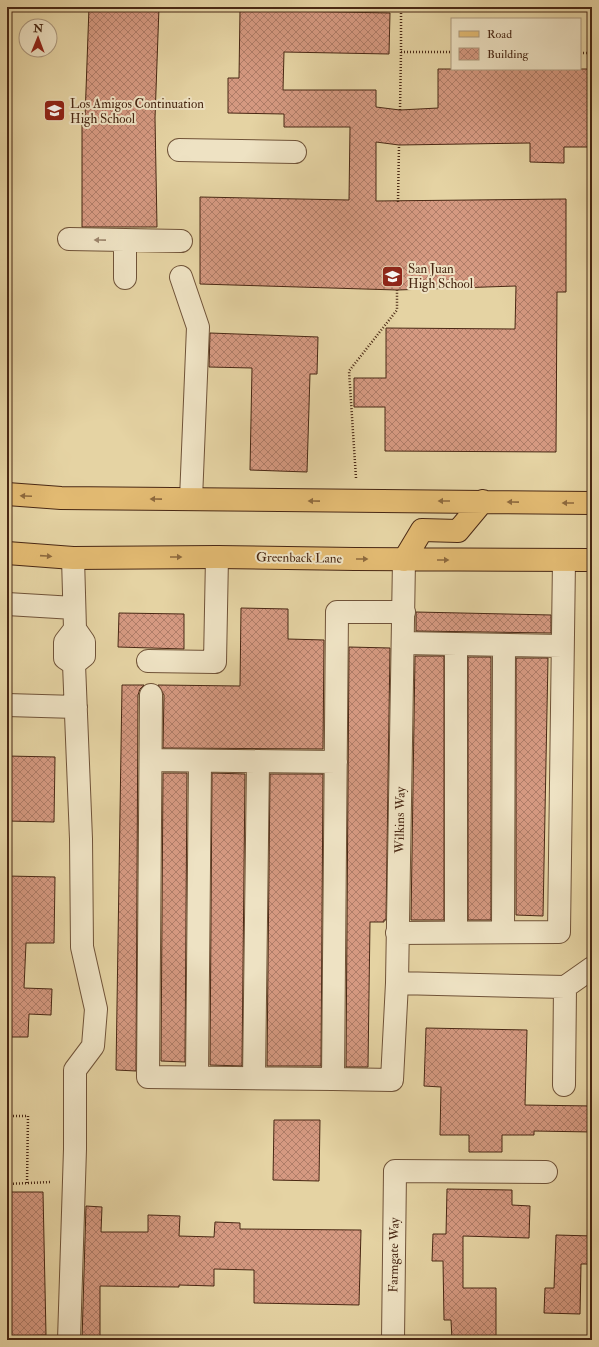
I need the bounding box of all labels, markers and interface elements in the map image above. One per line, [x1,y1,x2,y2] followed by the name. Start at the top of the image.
[18,18,58,58] north arrow
[451,18,581,70] legend
[32,22,44,35] text: N
[487,27,512,42] text: Road
[487,47,530,62] text: Building
[70,96,204,127] place label: Los Amigos Continuation High School
[42,98,68,124] school or university icon: Los Amigos Continuation High School
[93,237,106,243] one-way arrow
[408,261,474,292] place label: San Juan High School
[380,263,406,289] school or university icon: San Juan High School
[20,492,32,499] one-way arrow
[149,496,162,502] one-way arrow
[307,498,320,504] one-way arrow
[438,498,450,505] one-way arrow
[506,499,519,505] one-way arrow
[561,500,574,506] one-way arrow
[256,549,343,567] street label: Greenback Lane
[40,552,52,559] one-way arrow
[170,554,183,560] one-way arrow
[356,556,369,562] one-way arrow
[437,557,450,563] one-way arrow
[391,786,410,854] street label: Wilkins Way
[385,1217,404,1293] street label: Farmgate Way

